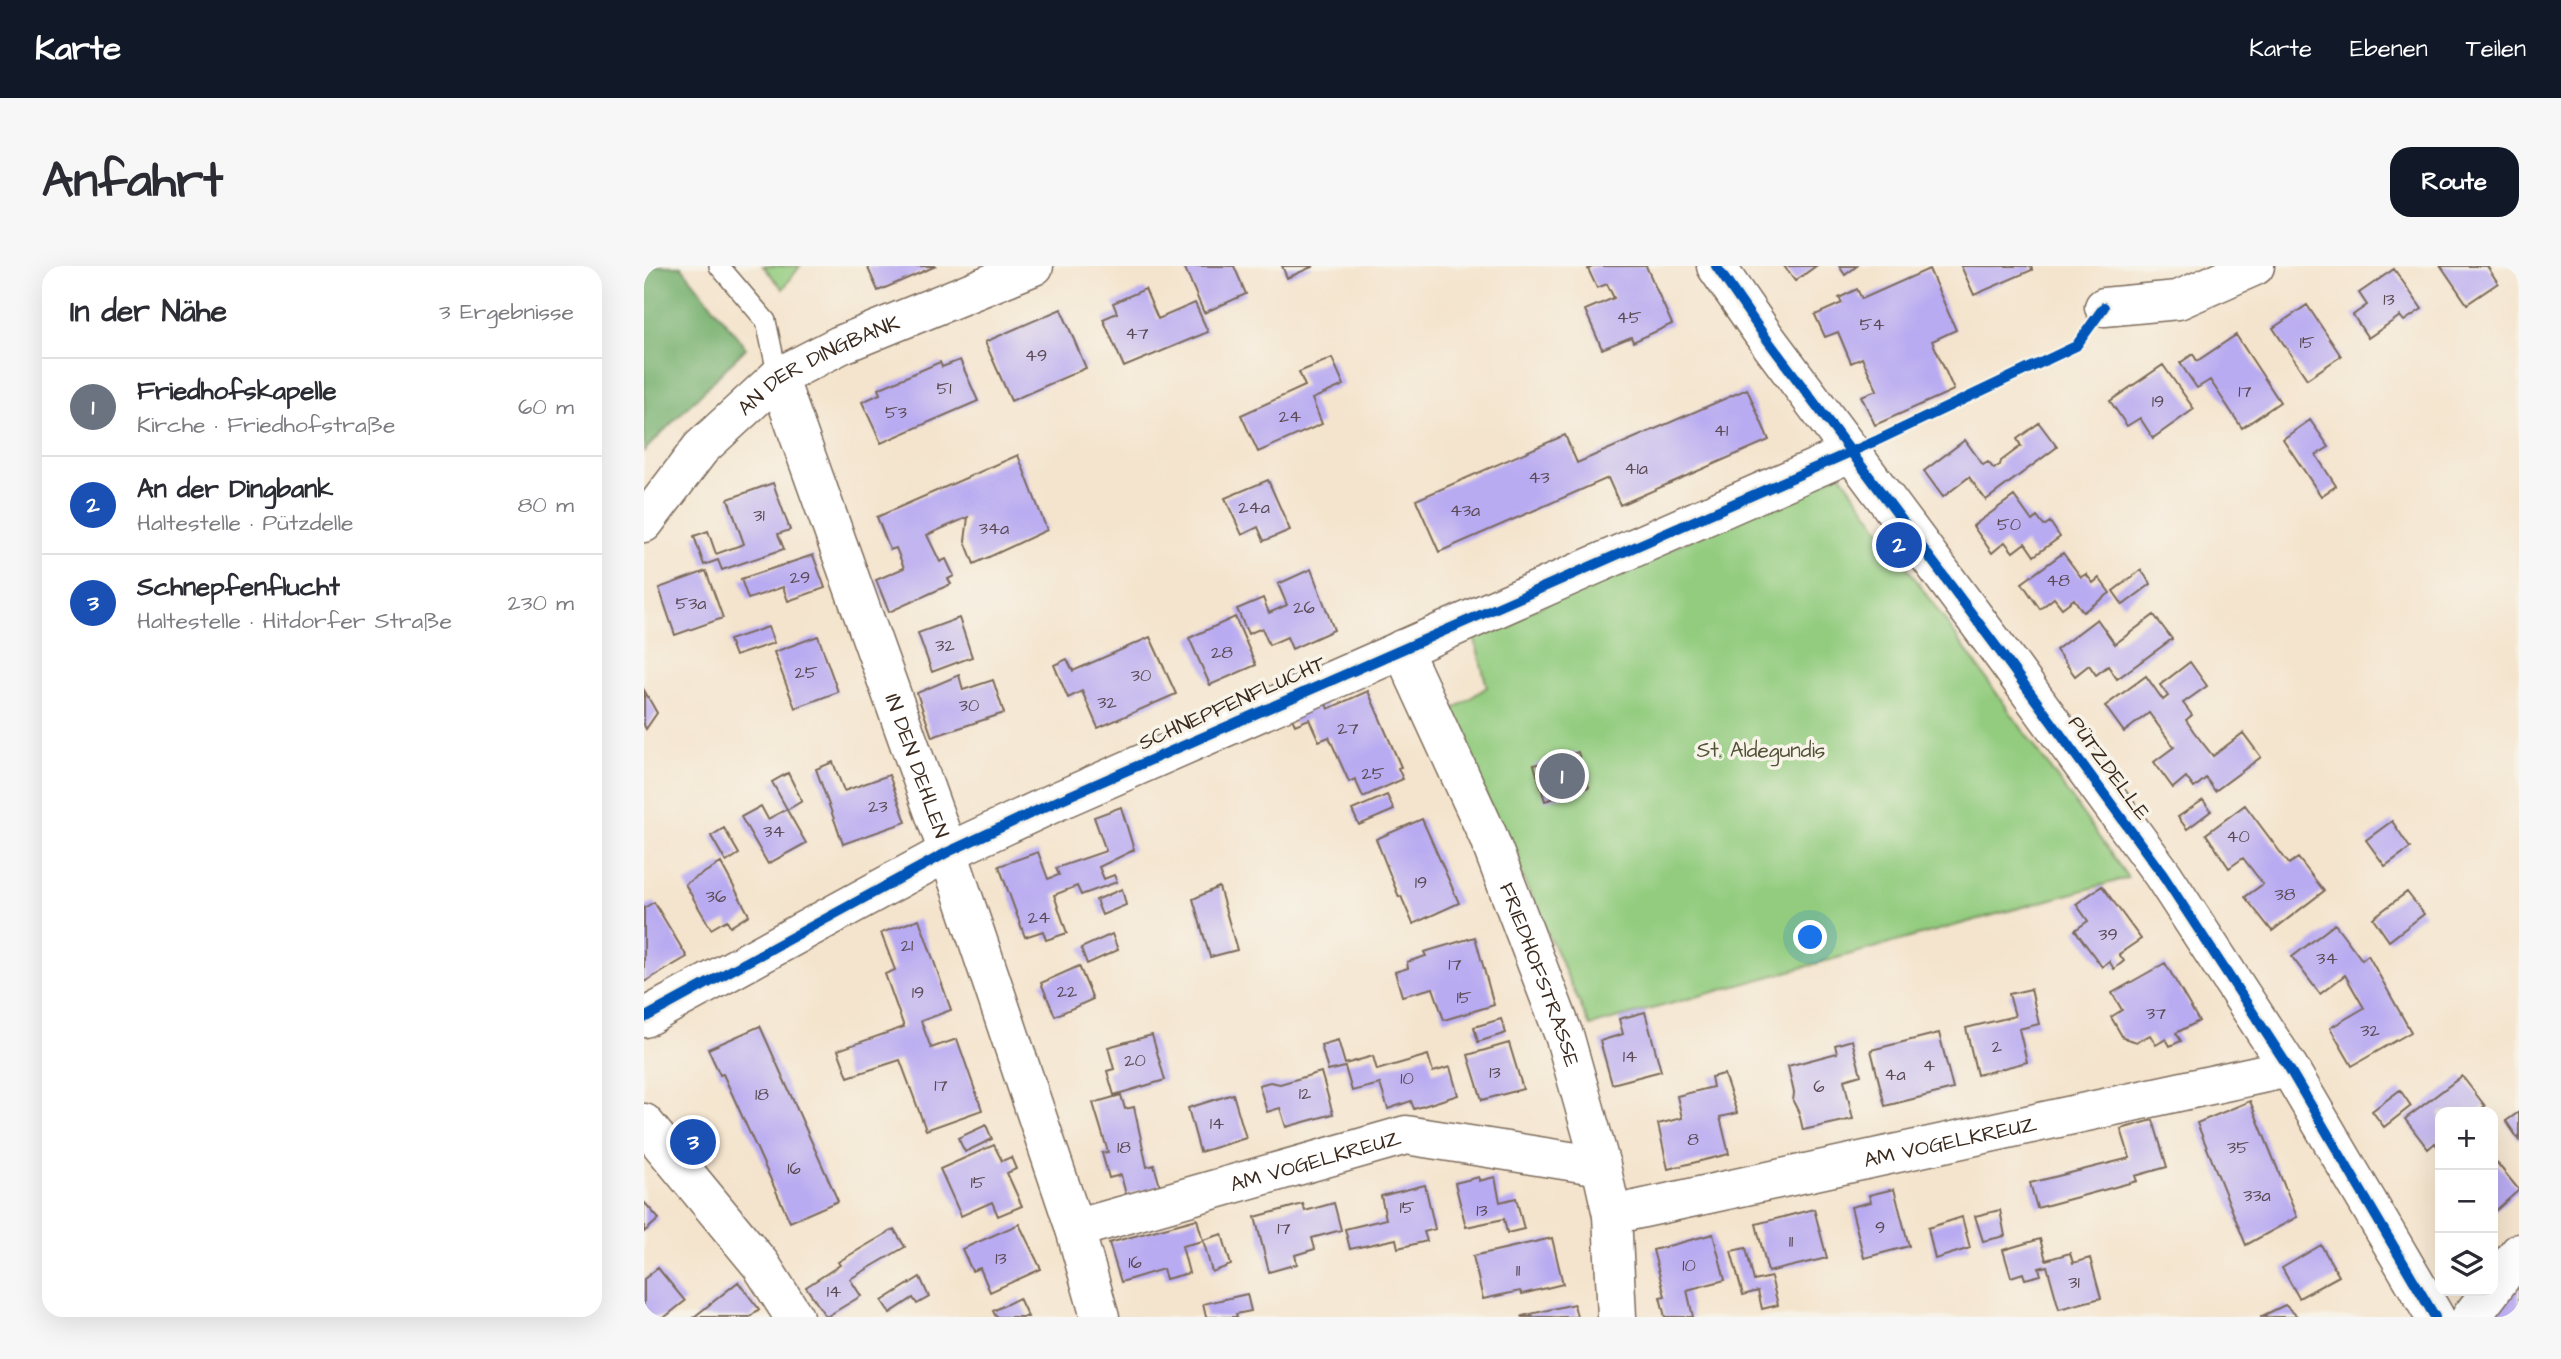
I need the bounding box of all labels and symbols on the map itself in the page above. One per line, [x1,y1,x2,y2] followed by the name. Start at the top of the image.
[2383,287,2395,312] house number: 13
[1617,305,1642,330] house number: 45
[731,308,904,422] street label: AN DER DINGBANK
[1860,312,1885,337] house number: 54
[1125,321,1149,346] house number: 47
[2299,330,2315,355] house number: 15
[1025,343,1047,368] house number: 49
[936,376,952,401] house number: 51
[2238,379,2252,404] house number: 17
[2152,389,2164,414] house number: 19
[885,400,907,425] house number: 53
[1279,404,1301,429] house number: 24
[1714,418,1728,443] house number: 41
[1624,456,1648,481] house number: 41a
[1528,465,1550,490] house number: 43
[1238,495,1270,520] house number: 24a
[1450,498,1480,523] house number: 43a
[753,503,765,528] house number: 31
[1997,512,2021,537] house number: 50
[979,516,1009,541] house number: 34a
[1876,519,1922,571] pin: 2
[790,565,810,590] house number: 29
[2046,568,2070,593] house number: 48
[675,591,707,616] house number: 53a
[1293,595,1315,620] house number: 26
[935,633,955,658] house number: 32
[1211,640,1233,665] house number: 28
[1134,648,1331,757] street label: SCHNEPFENFLUCHT
[794,660,818,685] house number: 25
[1131,663,1151,688] house number: 30
[878,690,956,842] street label: IN DEN DEHLEN
[1097,690,1117,715] house number: 32
[959,693,979,718] house number: 30
[2061,710,2157,826] street label: PÜTZDELLE
[1337,716,1359,741] house number: 27
[1697,736,1825,767] park label: St. Aldegundis
[1539,750,1585,802] pin: 1
[1361,761,1385,786] house number: 25
[868,794,888,819] house number: 23
[763,819,785,844] house number: 34
[2226,824,2250,849] house number: 40
[1415,870,1427,895] house number: 19
[1493,878,1587,1071] street label: FRIEDHOFSTRASSE
[2275,882,2296,907] house number: 38
[706,884,726,909] house number: 36
[1028,905,1050,930] house number: 24
[1793,920,1827,954] your location
[2098,922,2118,947] house number: 39
[901,933,913,958] house number: 21
[2316,946,2338,971] house number: 34
[1448,952,1462,977] house number: 17
[1057,979,1078,1004] house number: 22
[912,980,924,1005] house number: 19
[1456,985,1472,1010] house number: 15
[2146,1001,2166,1026] house number: 37
[2360,1018,2380,1043] house number: 32
[1992,1034,2003,1059] house number: 2
[1623,1044,1637,1069] house number: 14
[1124,1048,1146,1073] house number: 20
[1923,1053,1935,1078] house number: 4
[1489,1060,1501,1085] house number: 13
[1884,1062,1906,1087] house number: 4a
[1400,1066,1414,1091] house number: 10
[934,1073,948,1098] house number: 17
[1813,1074,1825,1099] house number: 6
[1299,1081,1312,1106] house number: 12
[755,1082,769,1107] house number: 18
[1861,1109,2039,1174] street label: AM VOGELKREUZ
[1210,1111,1224,1136] house number: 14
[670,1116,716,1168] pin: 3
[1227,1123,1404,1199] street label: AM VOGELKREUZ
[1687,1127,1699,1152] house number: 8
[1117,1135,1131,1160] house number: 18
[2227,1135,2249,1160] house number: 35
[787,1156,801,1181] house number: 16
[970,1170,986,1195] house number: 15
[2243,1183,2271,1208] house number: 33a
[1399,1195,1415,1220] house number: 15
[1476,1198,1488,1223] house number: 13
[1875,1215,1885,1240] house number: 9
[1277,1216,1291,1241] house number: 17
[1789,1229,1793,1254] house number: 11
[995,1246,1007,1271] house number: 13
[1128,1250,1142,1275] house number: 16
[1682,1253,1696,1278] house number: 10
[1516,1258,1520,1283] house number: 11
[2068,1270,2080,1295] house number: 31
[827,1279,841,1304] house number: 14

